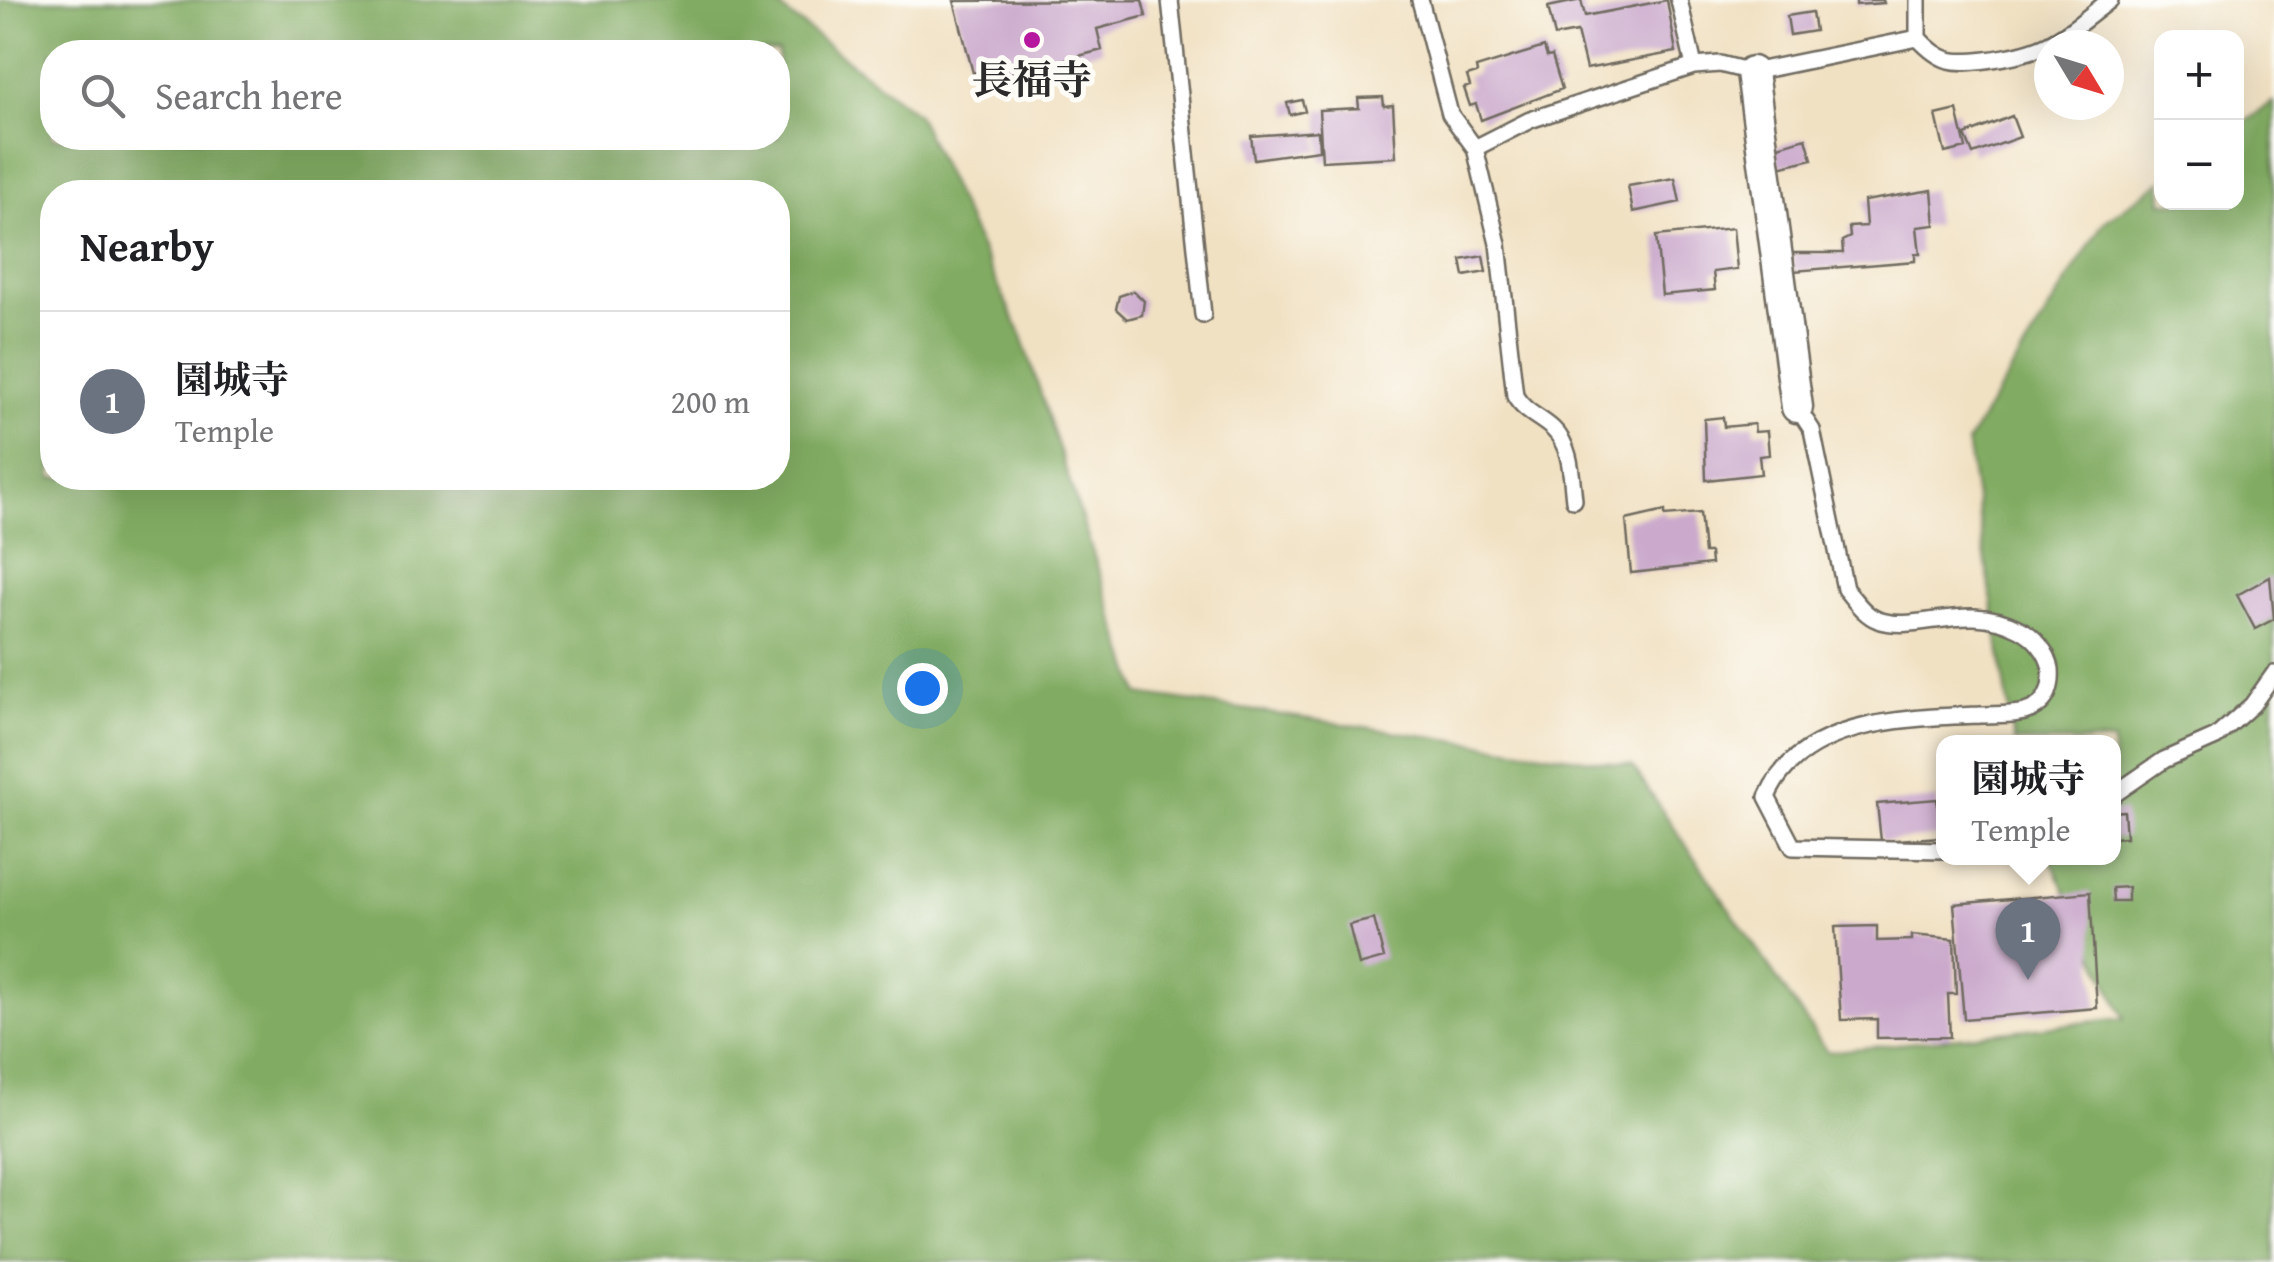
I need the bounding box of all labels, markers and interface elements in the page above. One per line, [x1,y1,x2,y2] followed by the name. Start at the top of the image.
[1021,29,1043,51] marker: 長福寺
[2034,30,2124,120] north arrow
[2154,30,2244,210] map controls
[2154,30,2244,120] button: +
[40,40,790,150] search box
[972,50,1092,109] place label: 長福寺
[155,67,343,123] text: Search here
[75,68,130,123] icon: search
[2154,120,2244,210] button: −
[80,215,214,276] text: Nearby
[175,351,289,407] text: 園城寺
[104,378,121,425] text: 1
[671,378,750,425] text: 200 m
[175,407,274,454] text: Temple
[897,663,948,714] your location
[1936,735,2121,865] popup
[1971,750,2086,806] text: 園城寺
[1971,806,2071,853] text: Temple
[1996,898,2060,980] pin: 1

